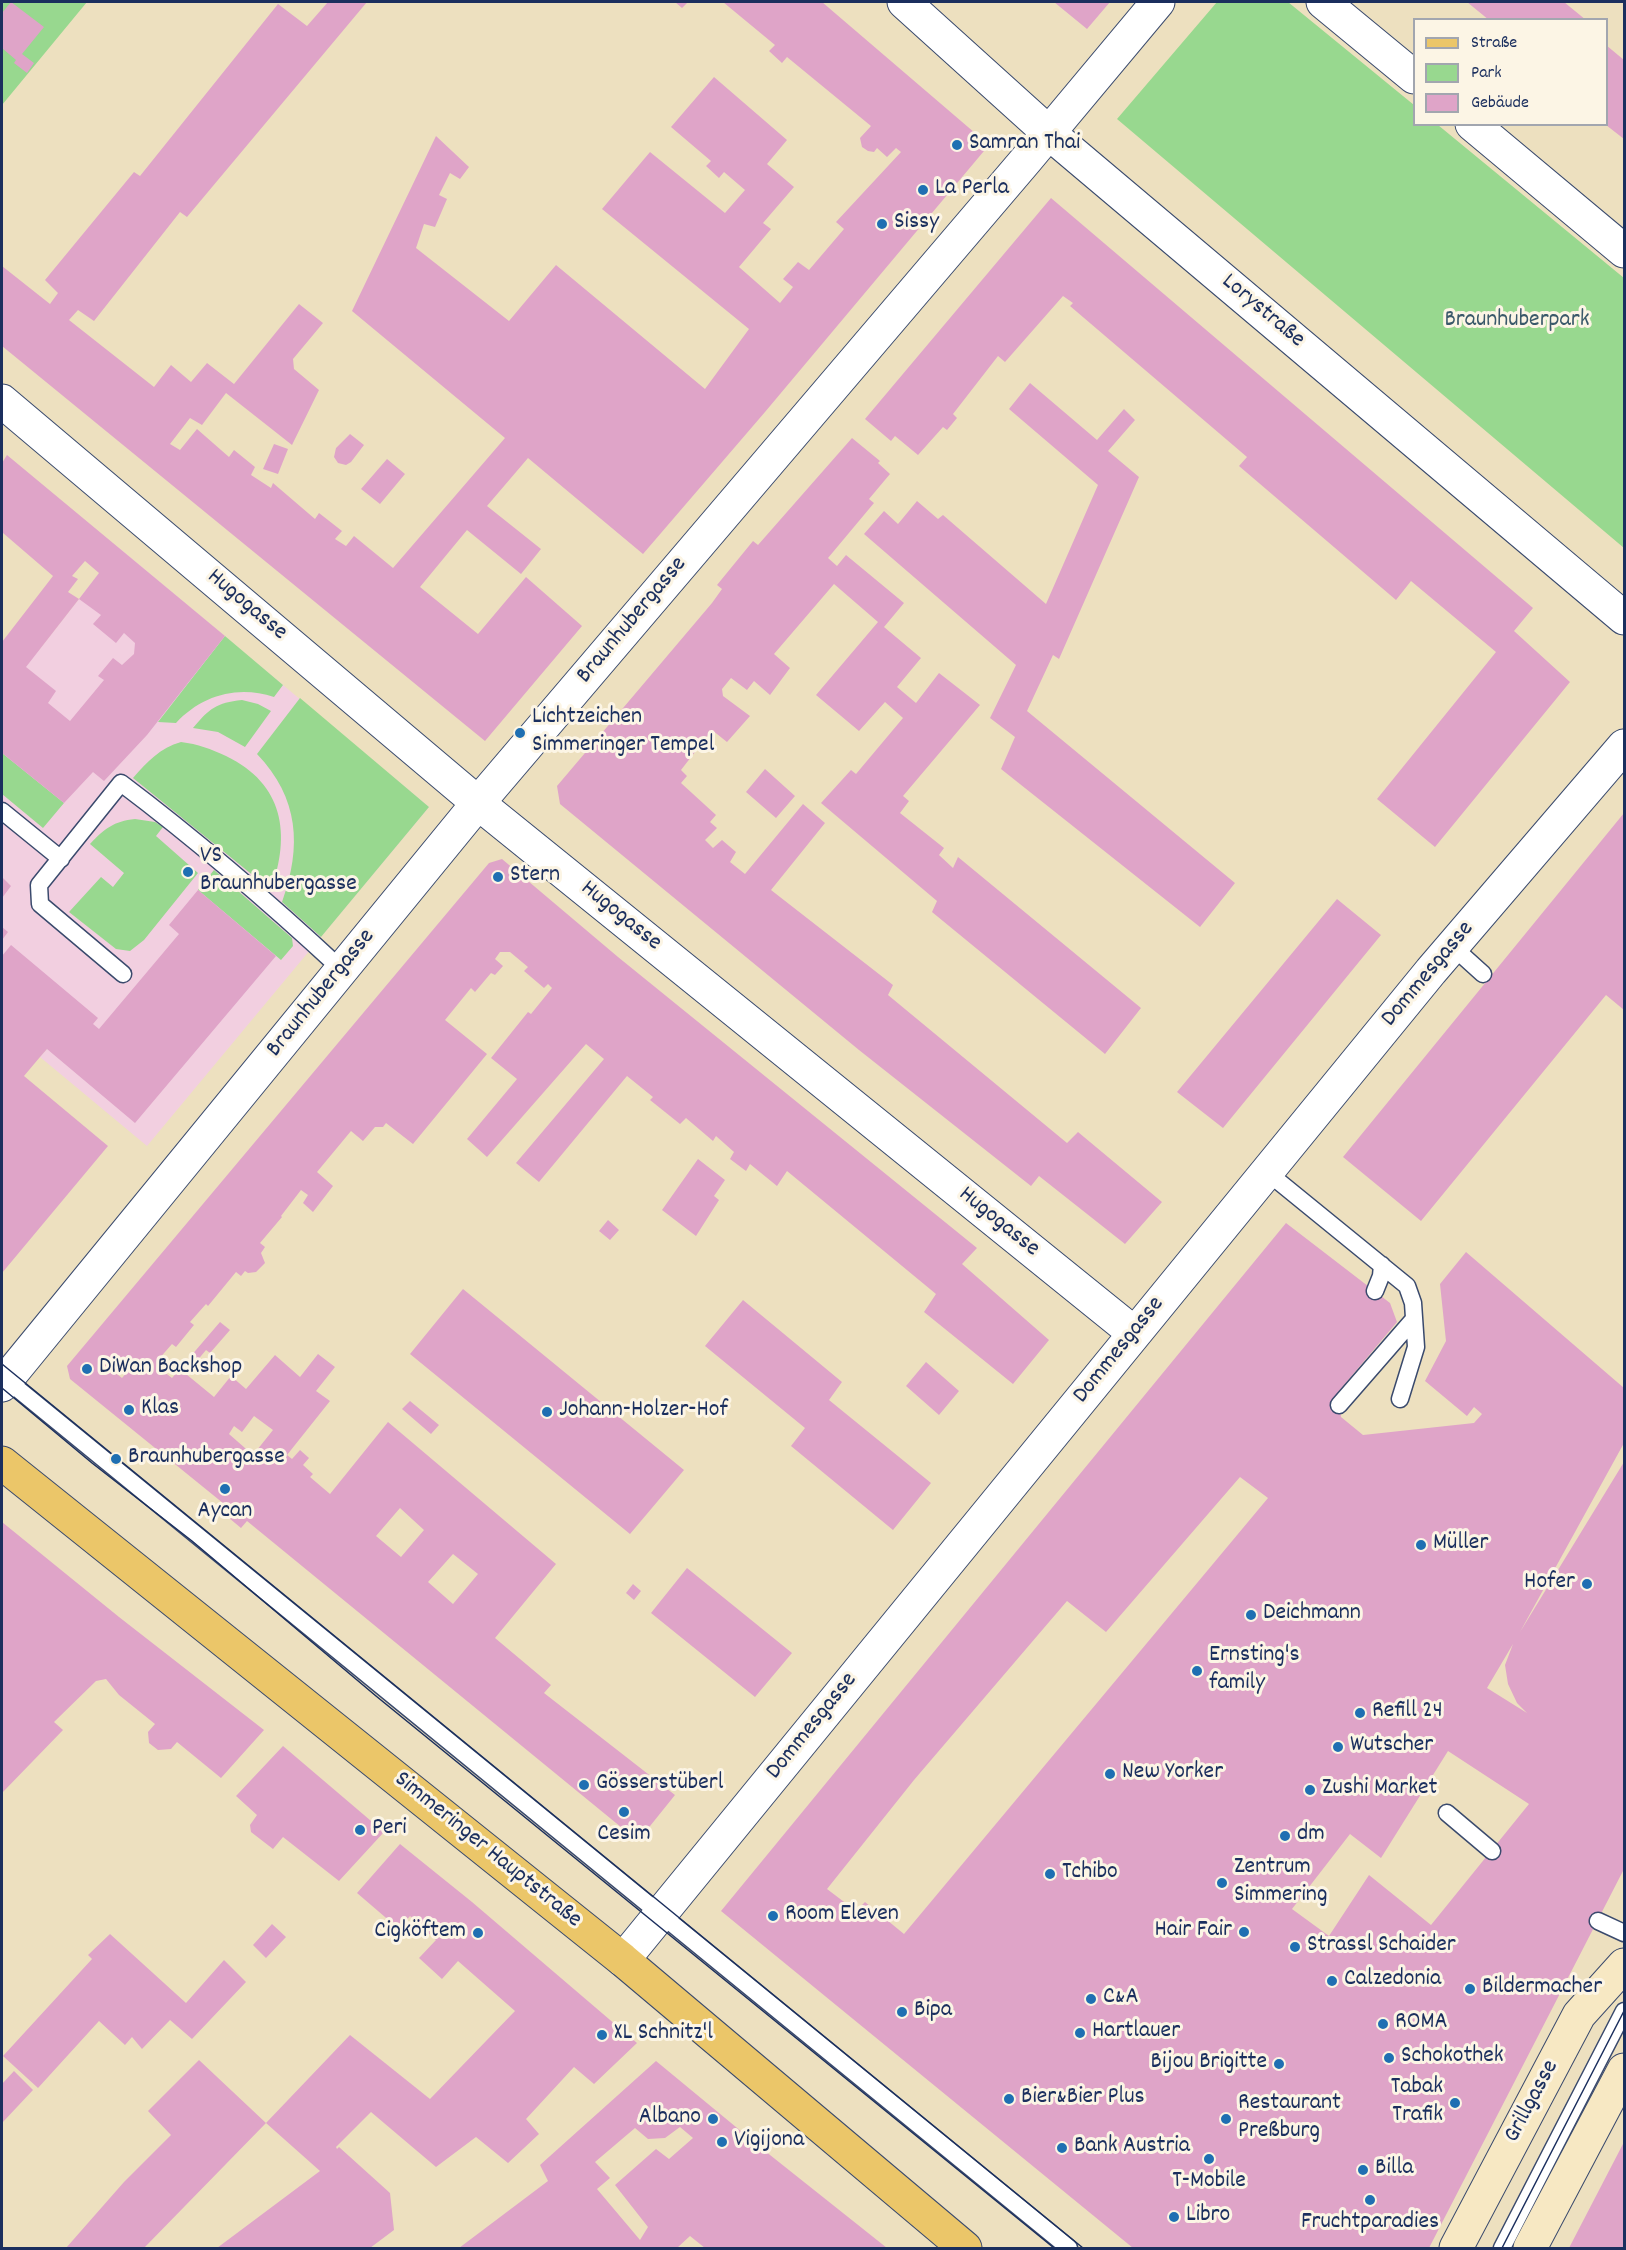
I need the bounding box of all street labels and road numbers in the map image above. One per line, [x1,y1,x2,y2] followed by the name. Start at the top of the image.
[1214,269,1310,355] street label: Lorystraße
[572,552,694,690] street label: Braunhubergasse
[200,564,292,648] street label: Hugogasse
[573,875,667,959] street label: Hugogasse
[1376,916,1482,1034] street label: Dommesgasse
[262,924,382,1064] street label: Braunhubergasse
[951,1181,1045,1265] street label: Hugogasse
[1068,1292,1172,1410] street label: Dommesgasse
[761,1668,865,1786] street label: Dommesgasse
[387,1766,587,1936] street label: Simmeringer Hauptstraße
[1499,2056,1567,2148] street label: Grillgasse

